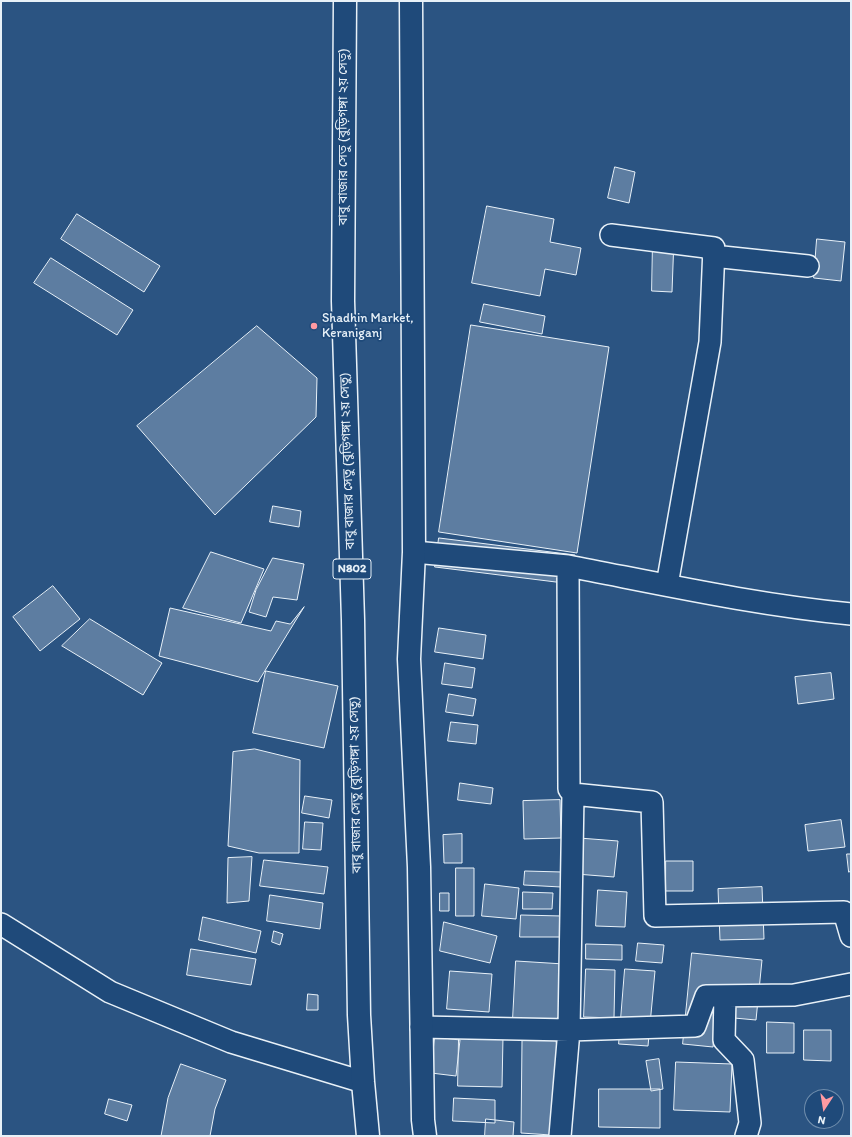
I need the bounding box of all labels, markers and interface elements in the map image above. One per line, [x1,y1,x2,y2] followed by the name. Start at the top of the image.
[336,49,352,225] street label: বাবু বাজার সেতু (বুড়িগঙ্গা ২য় সেতু)
[322,311,413,342] place label: Shadhin Market, Keraniganj
[309,321,319,331] marker: Shadhin Market, Keraniganj
[337,372,359,550] street label: বাবু বাজার সেতু (বুড়িগঙ্গা ২য় সেতু)
[333,559,371,579] road number: N802
[347,697,365,873] street label: বাবু বাজার সেতু (বুড়িগঙ্গা ২য় সেতু)
[804,1089,844,1129] north arrow
[817,1113,827,1127] text: N

